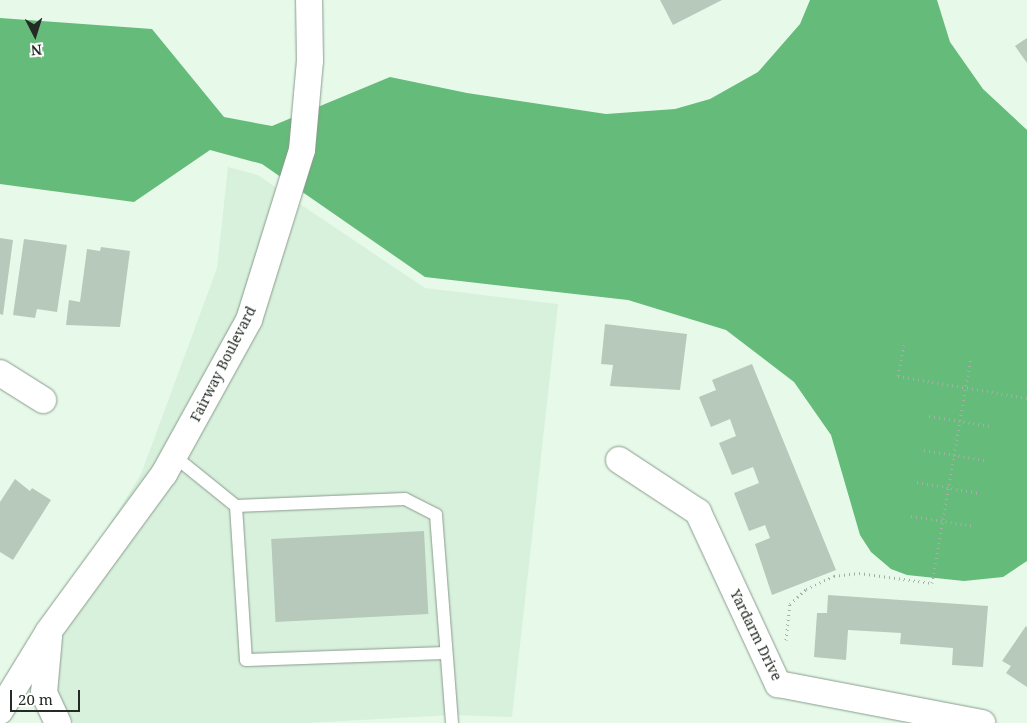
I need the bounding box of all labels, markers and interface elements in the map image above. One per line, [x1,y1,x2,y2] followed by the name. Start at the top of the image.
[10,10,60,60] north arrow
[30,40,43,60] text: N
[187,304,259,424] street label: Fairway Boulevard
[727,587,785,683] street label: Yardarm Drive
[12,680,82,712] scale bar
[18,689,53,709] text: 20 m

